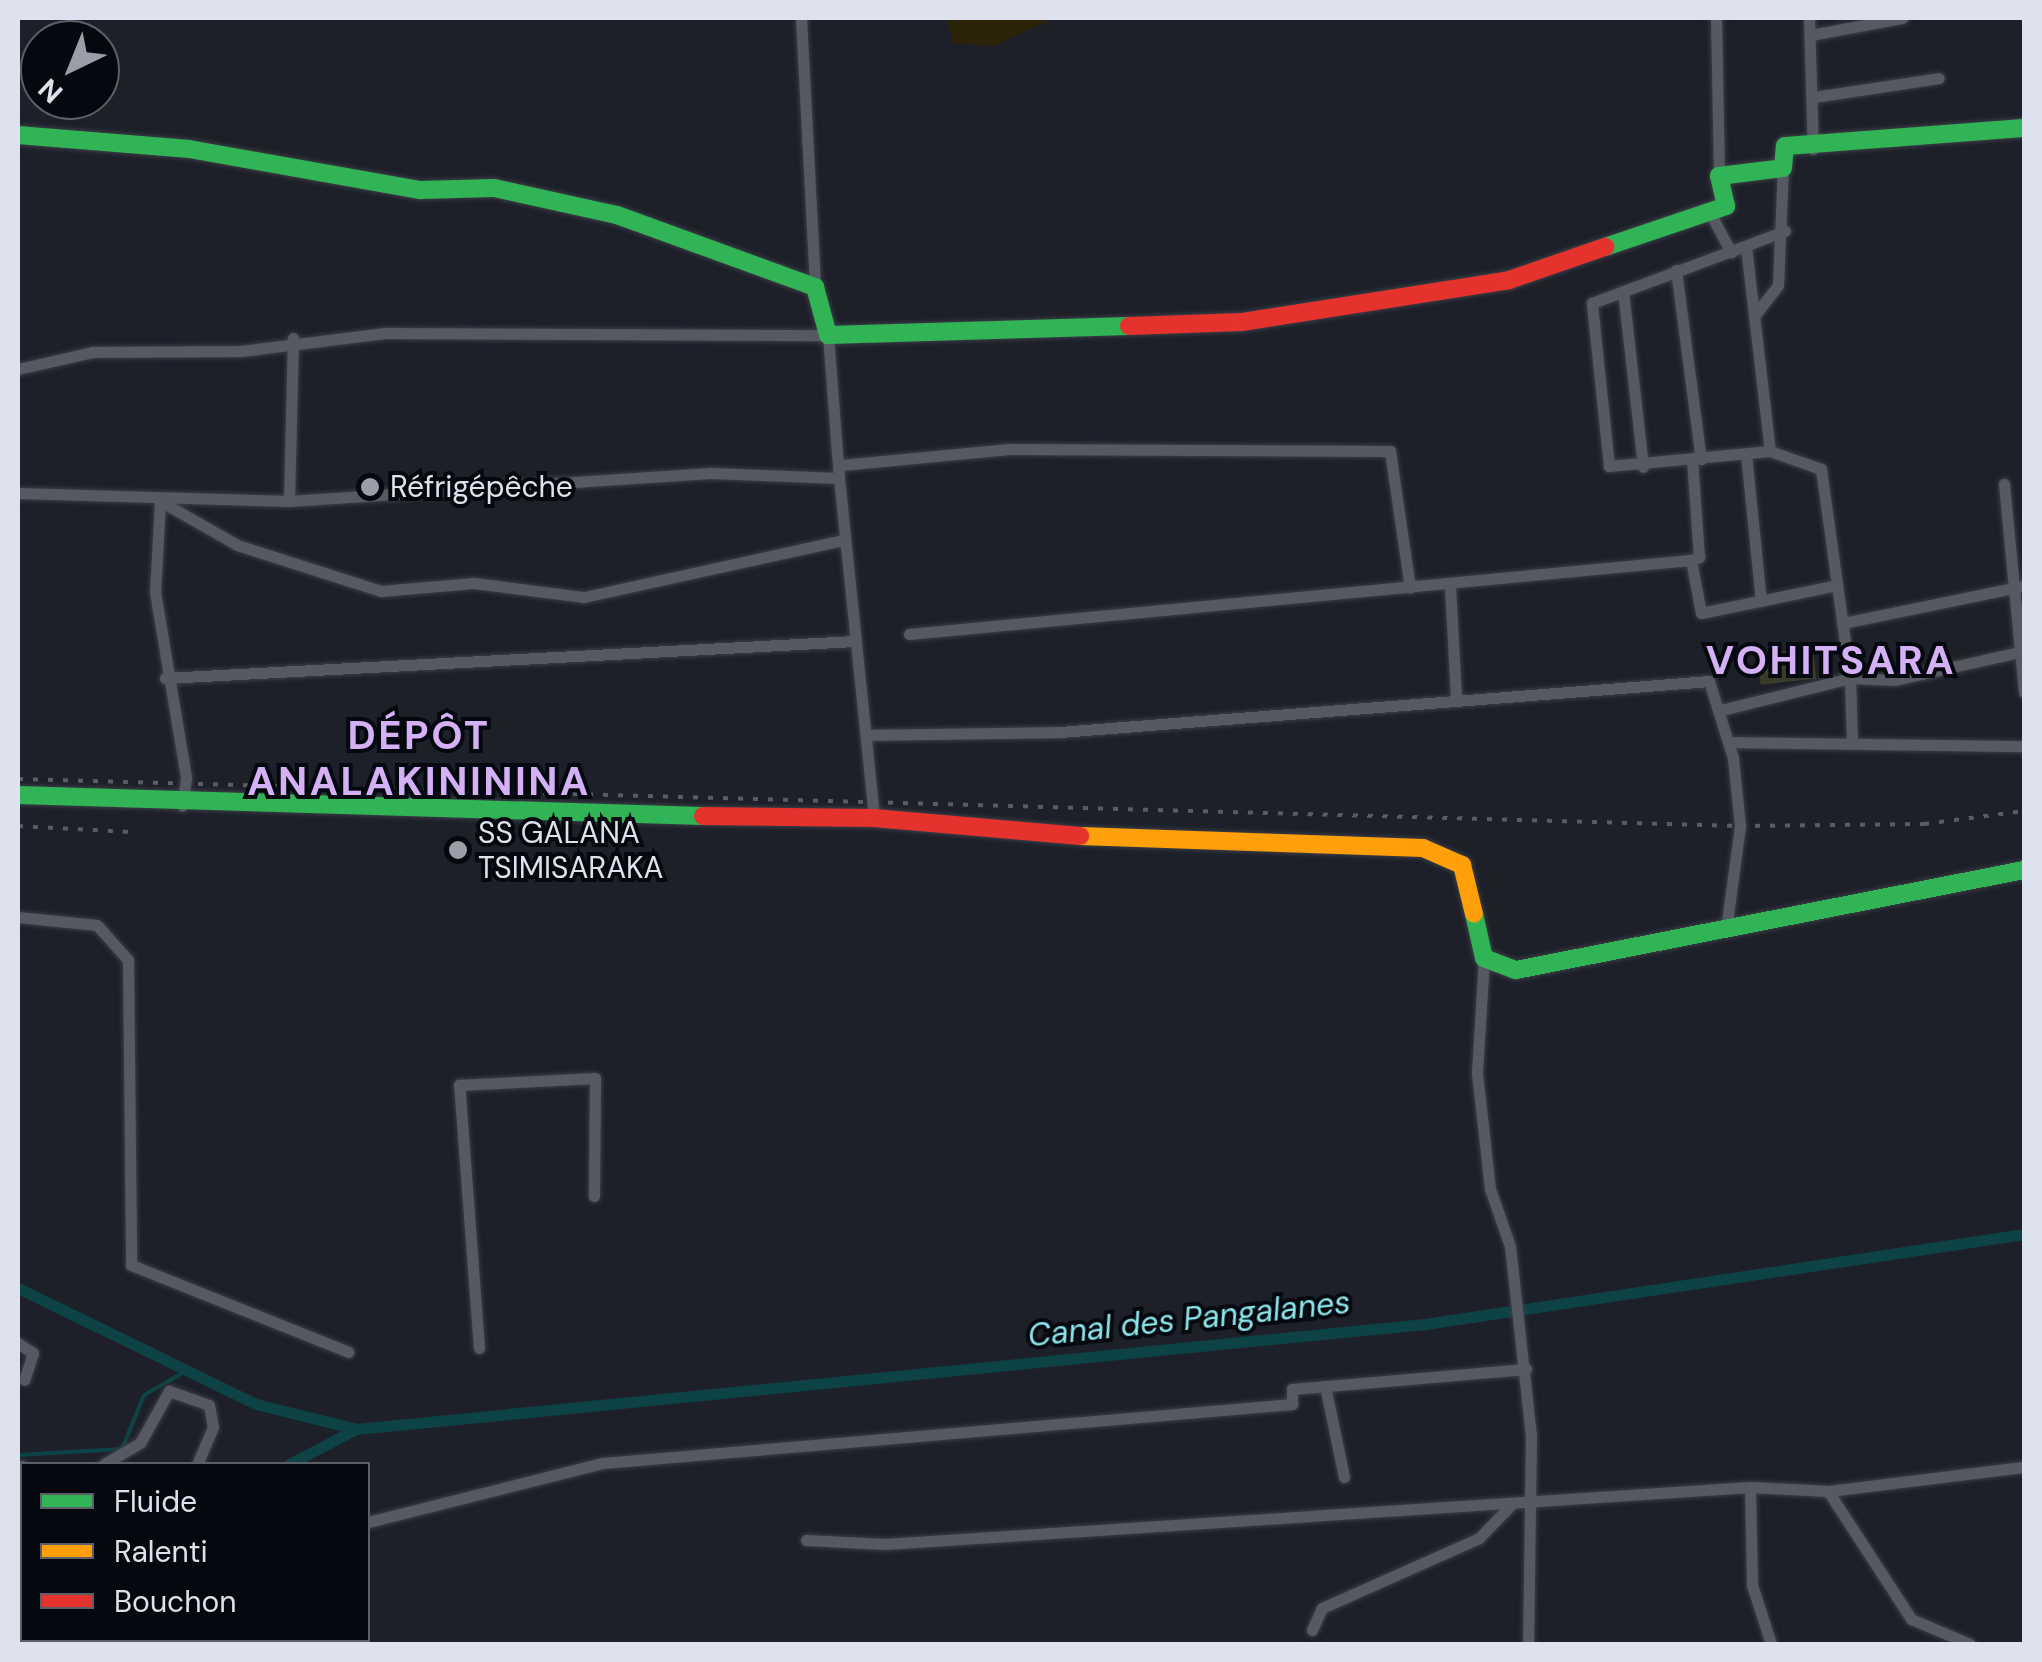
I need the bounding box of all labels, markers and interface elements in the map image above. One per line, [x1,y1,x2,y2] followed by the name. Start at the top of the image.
[20,20,120,120] north arrow
[30,70,71,111] text: N
[390,469,573,505] place label: Réfrigépêche
[359,476,381,498] marker: Réfrigépêche
[1706,636,1956,684] district label: VOHITSARA
[247,711,591,805] district label: DÉPÔT ANALAKINININA
[478,815,663,886] place label: SS GALANA TSIMISARAKA
[447,839,469,861] marker: SS GALANA TSIMISARAKA
[1026,1283,1352,1355] water label: Canal des Pangalanes
[20,1462,370,1642] legend
[114,1482,197,1521] text: Fluide
[114,1532,208,1571] text: Ralenti
[114,1582,237,1621] text: Bouchon

